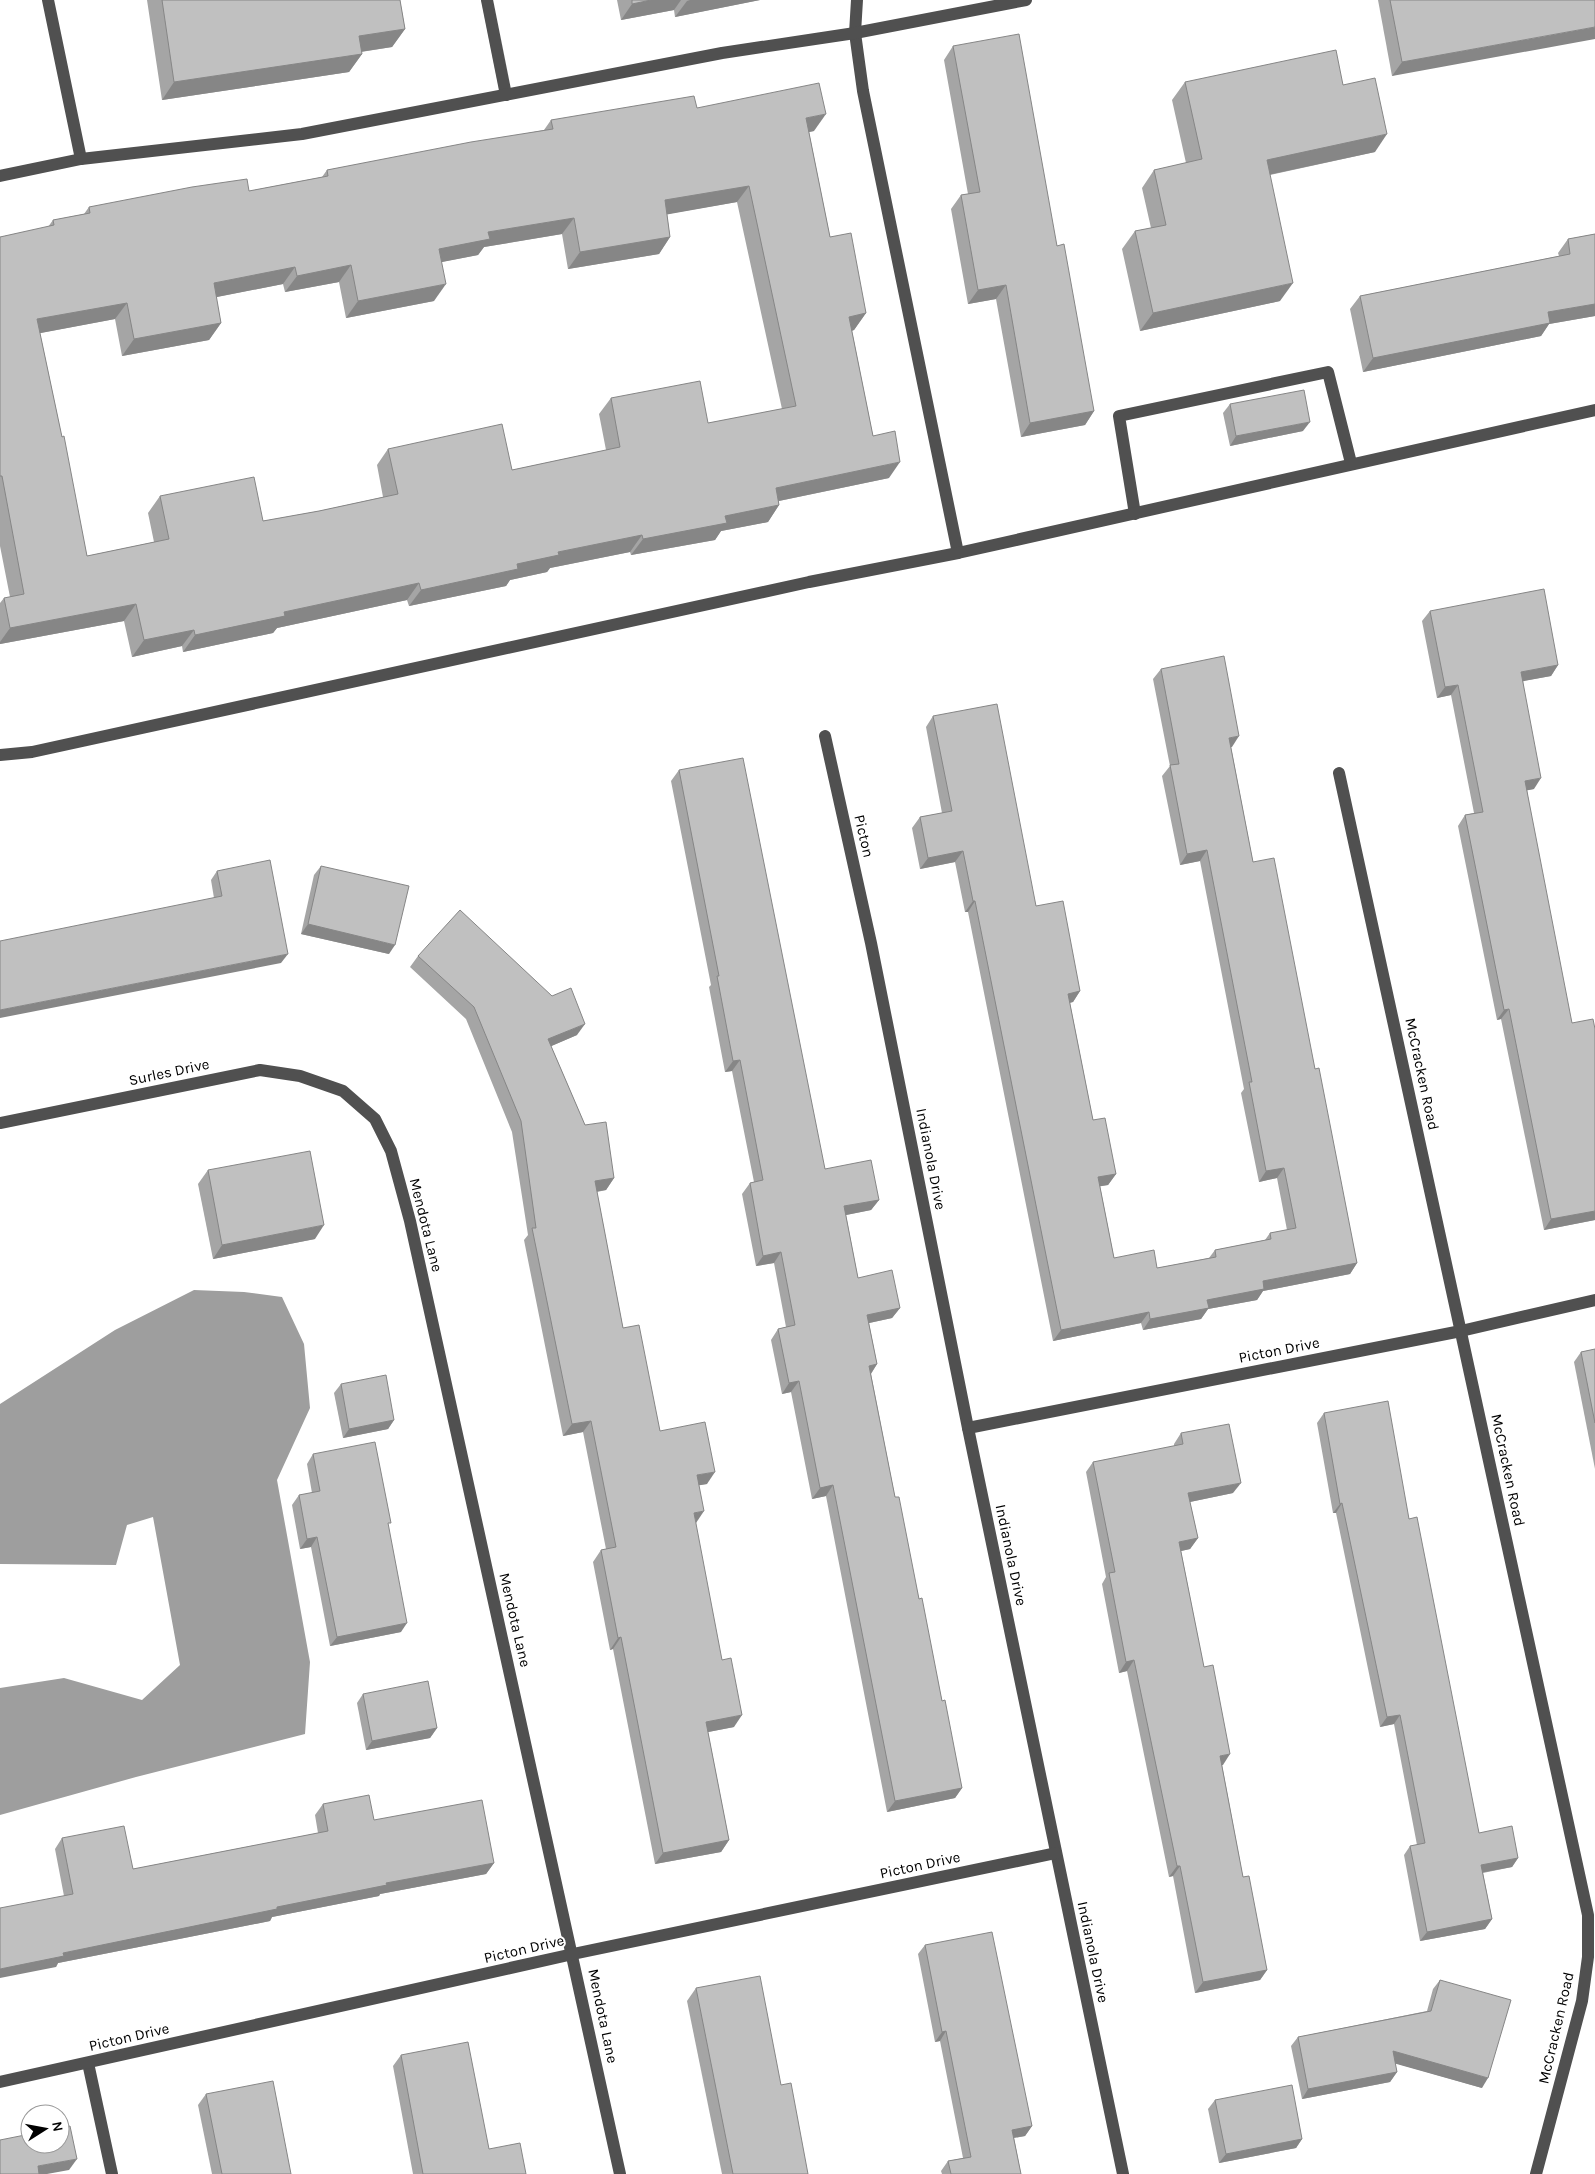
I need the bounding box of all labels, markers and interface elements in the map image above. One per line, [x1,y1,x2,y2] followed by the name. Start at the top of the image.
[850,813,878,859] street label: Picton
[1401,1016,1443,1132] street label: McCracken Road
[127,1055,211,1089] street label: Surles Drive
[912,1107,950,1211] street label: Indianola Drive
[406,1176,446,1274] street label: Mendota Lane
[1237,1333,1321,1367] street label: Picton Drive
[1487,1412,1529,1528] street label: McCracken Road
[991,1503,1031,1607] street label: Indianola Drive
[495,1571,535,1669] street label: Mendota Lane
[878,1848,962,1882] street label: Picton Drive
[1073,1900,1113,2004] street label: Indianola Drive
[482,1931,566,1967] street label: Picton Drive
[584,1967,622,2065] street label: Mendota Lane
[1534,1970,1578,2086] street label: McCracken Road
[87,2019,171,2055] street label: Picton Drive
[20,2104,70,2154] north arrow
[48,2120,67,2133] text: N

